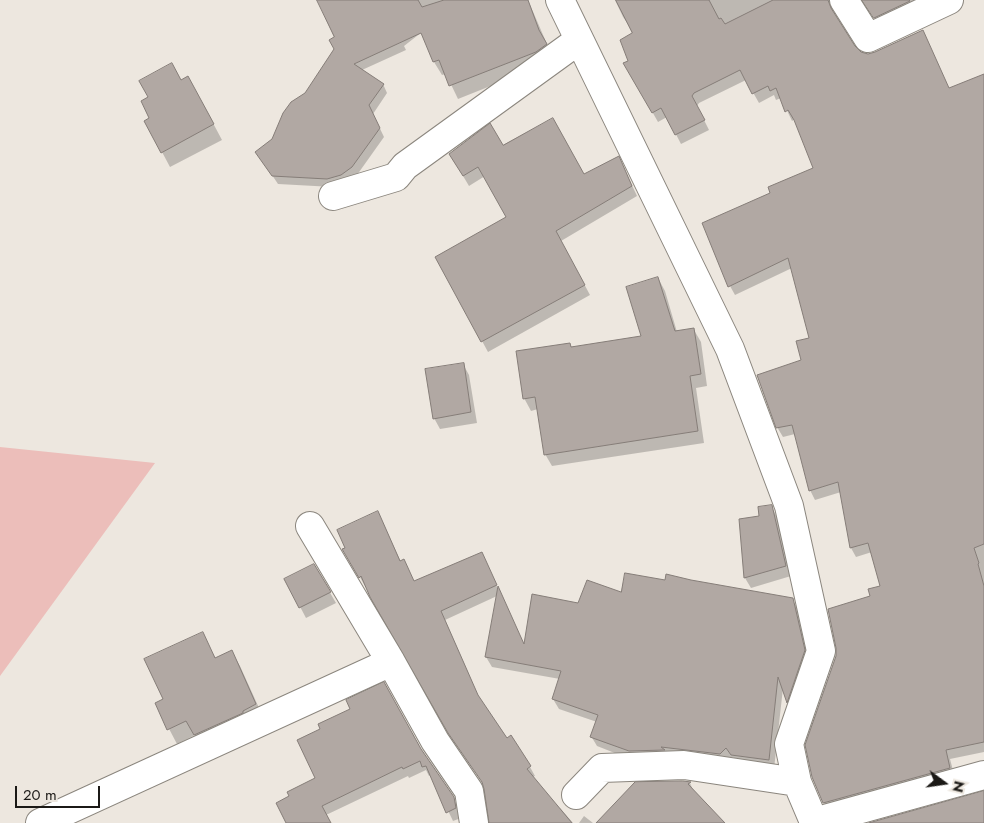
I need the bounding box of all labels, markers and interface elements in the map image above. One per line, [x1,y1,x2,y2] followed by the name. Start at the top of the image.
[919,758,969,808] north arrow
[18,776,102,808] scale bar
[948,779,970,794] text: N
[23,784,57,806] text: 20 m

